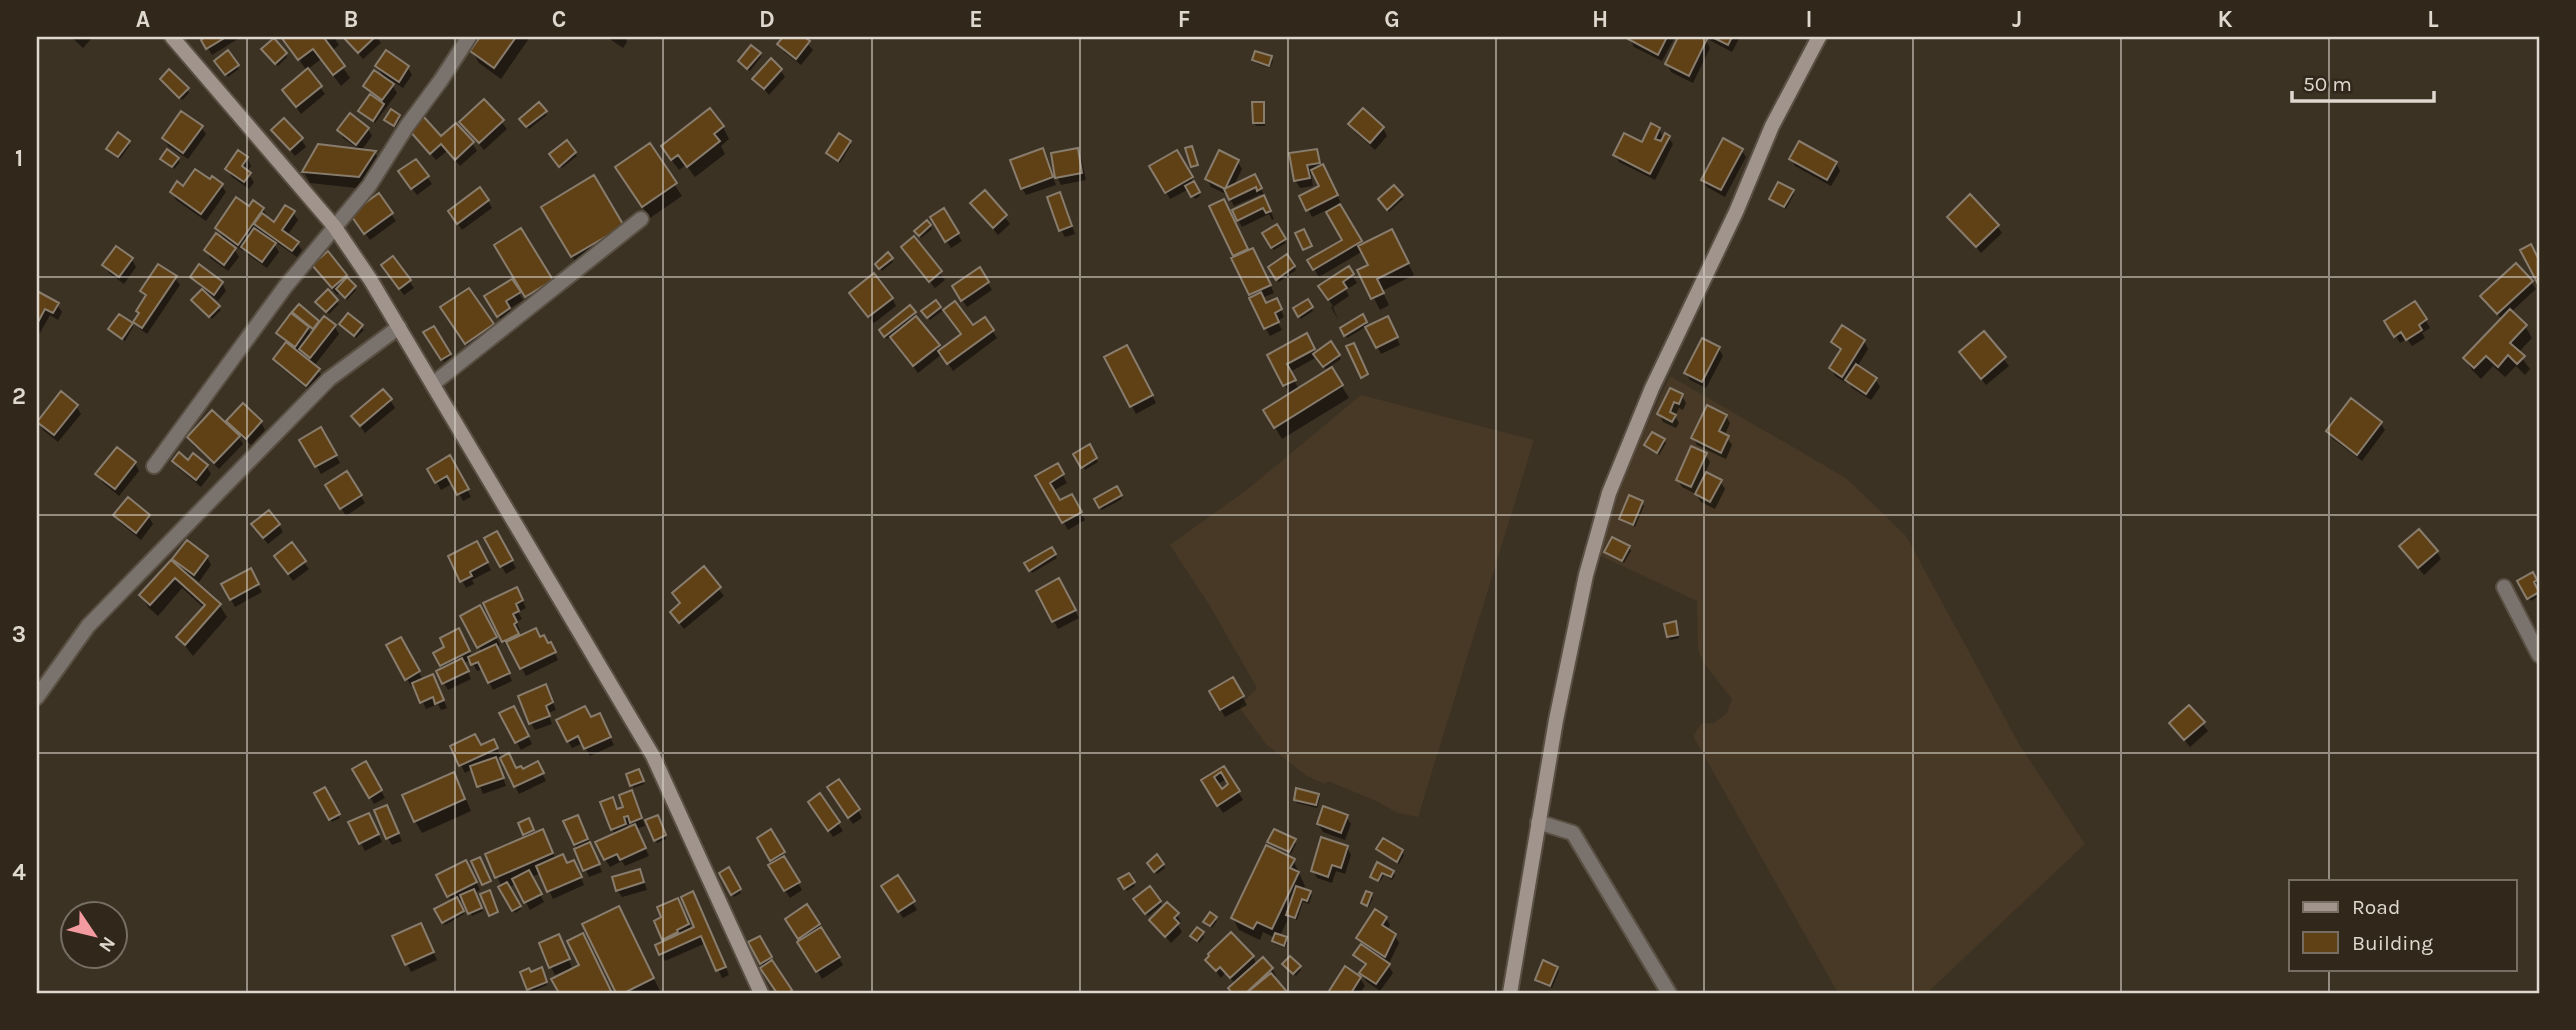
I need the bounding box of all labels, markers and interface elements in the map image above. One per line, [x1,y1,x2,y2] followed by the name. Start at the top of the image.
[136,6,150,33] text: A
[344,6,358,33] text: B
[552,6,566,33] text: C
[759,6,775,33] text: D
[969,6,983,33] text: E
[1178,6,1190,33] text: F
[1384,6,1400,33] text: G
[1592,6,1608,33] text: H
[1805,6,1813,33] text: I
[2012,6,2022,33] text: J
[2217,6,2233,33] text: K
[2427,6,2439,33] text: L
[2292,60,2434,104] scale bar
[2303,72,2352,96] text: 50 m
[15,145,23,172] text: 1
[12,383,26,410] text: 2
[12,621,26,648] text: 3
[12,859,26,886] text: 4
[2289,880,2516,970] legend
[2352,895,2400,919] text: Road
[60,900,130,970] north arrow
[2352,931,2433,955] text: Building
[94,932,120,956] text: N

